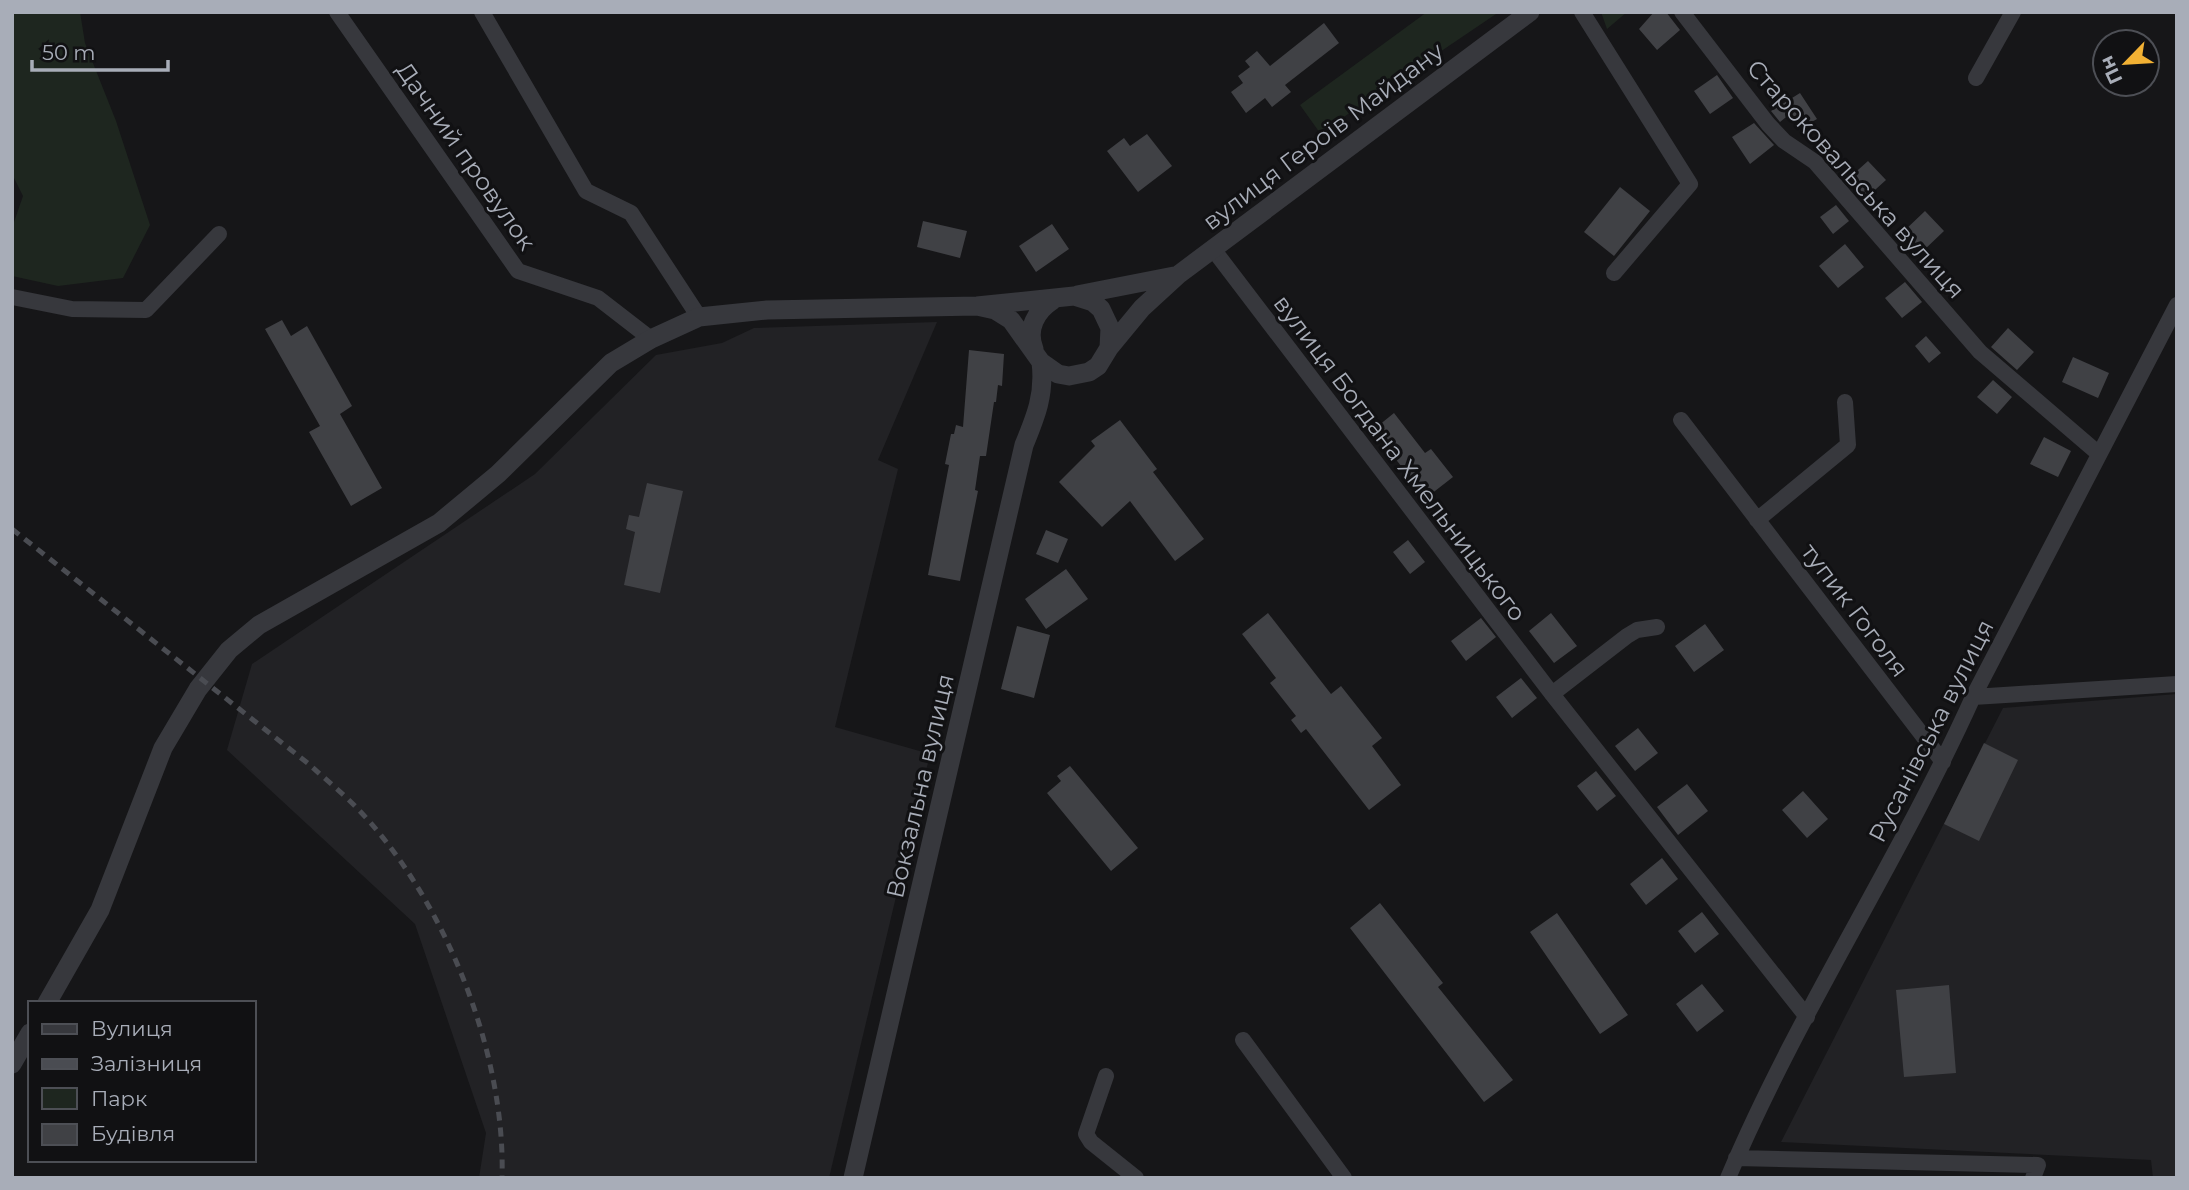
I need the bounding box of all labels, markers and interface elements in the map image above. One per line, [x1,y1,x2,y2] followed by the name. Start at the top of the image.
[32,28,168,72] scale bar
[2091,28,2161,98] north arrow
[1197,36,1450,236] street label: вулиця Героїв Майдану
[42,40,96,65] text: 50 m
[2095,52,2128,88] text: Пн
[1741,54,1971,304] street label: Староковальська вулиця
[390,56,542,256] street label: Дачний провулок
[1268,289,1532,627] street label: вулиця Богдана Хмельницького
[1795,538,1915,682] street label: тупик Гоголя
[1862,615,2000,847] street label: Русанівська вулиця
[880,671,960,901] street label: Вокзальна вулиця
[28,1001,256,1162] legend
[91,1016,173,1041] text: Вулиця
[91,1051,202,1076] text: Залізниця
[91,1086,147,1111] text: Парк
[91,1121,175,1146] text: Будівля

